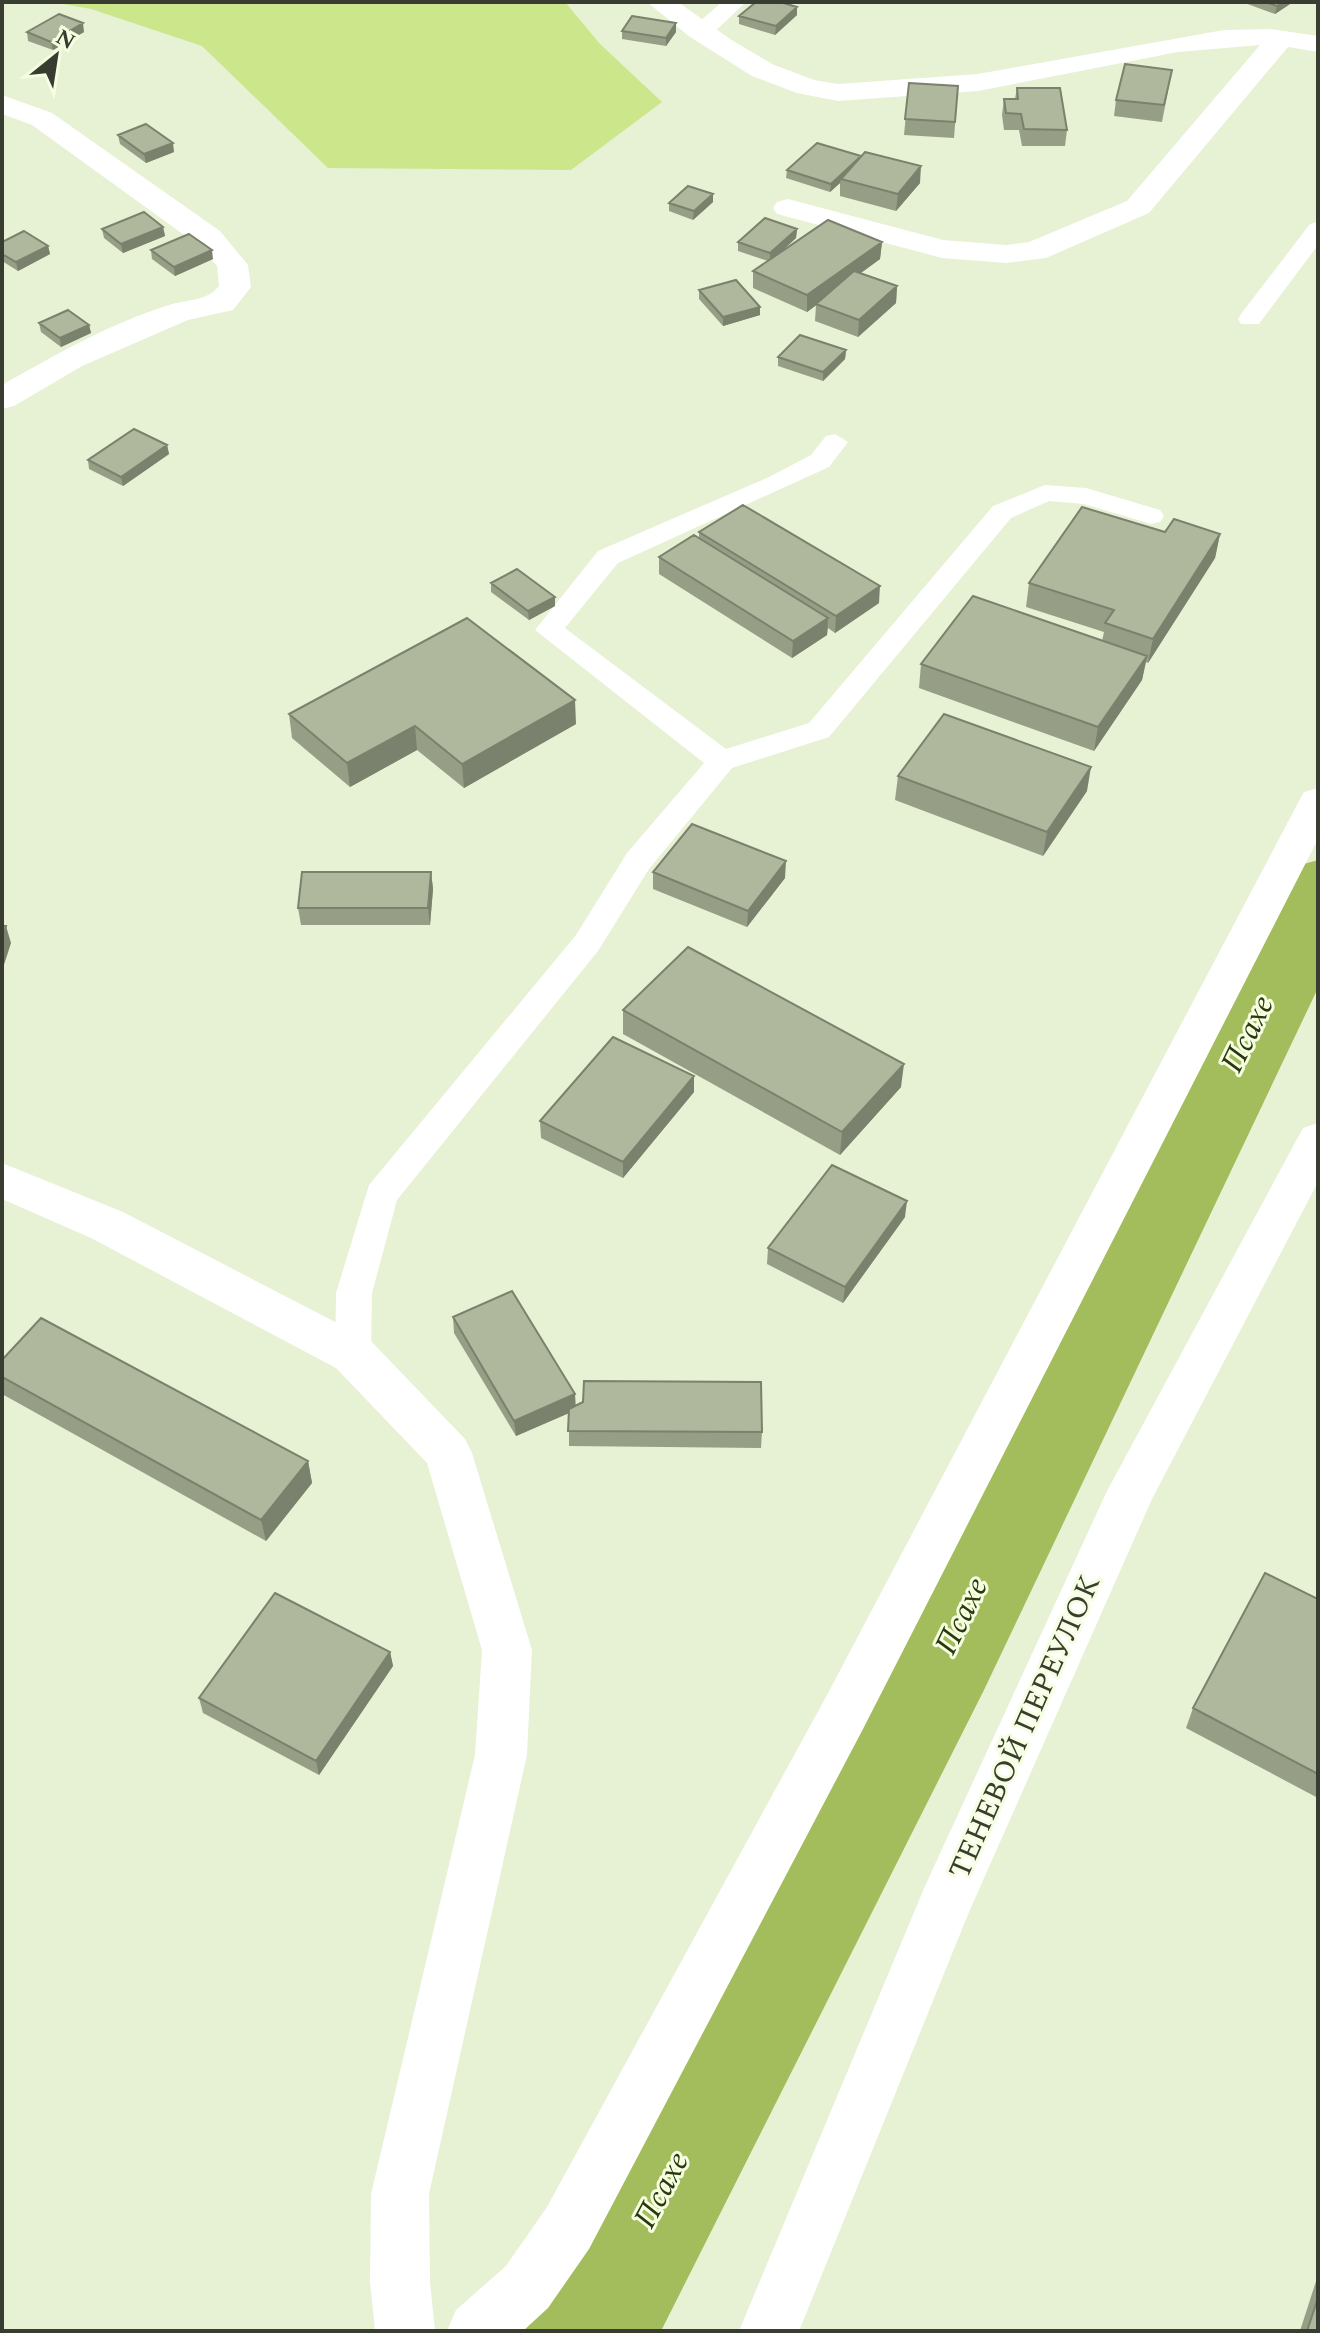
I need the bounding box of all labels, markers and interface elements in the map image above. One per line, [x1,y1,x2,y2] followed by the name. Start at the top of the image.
[16,16,96,96] north arrow
[49,21,81,59] text: N
[1208,987,1288,1081] water label: Псахе
[937,1567,1113,1887] street label: ТЕНЕВОЙ ПЕРЕУЛОК
[922,1569,1002,1663] water label: Псахе
[621,2143,703,2237] water label: Псахе

